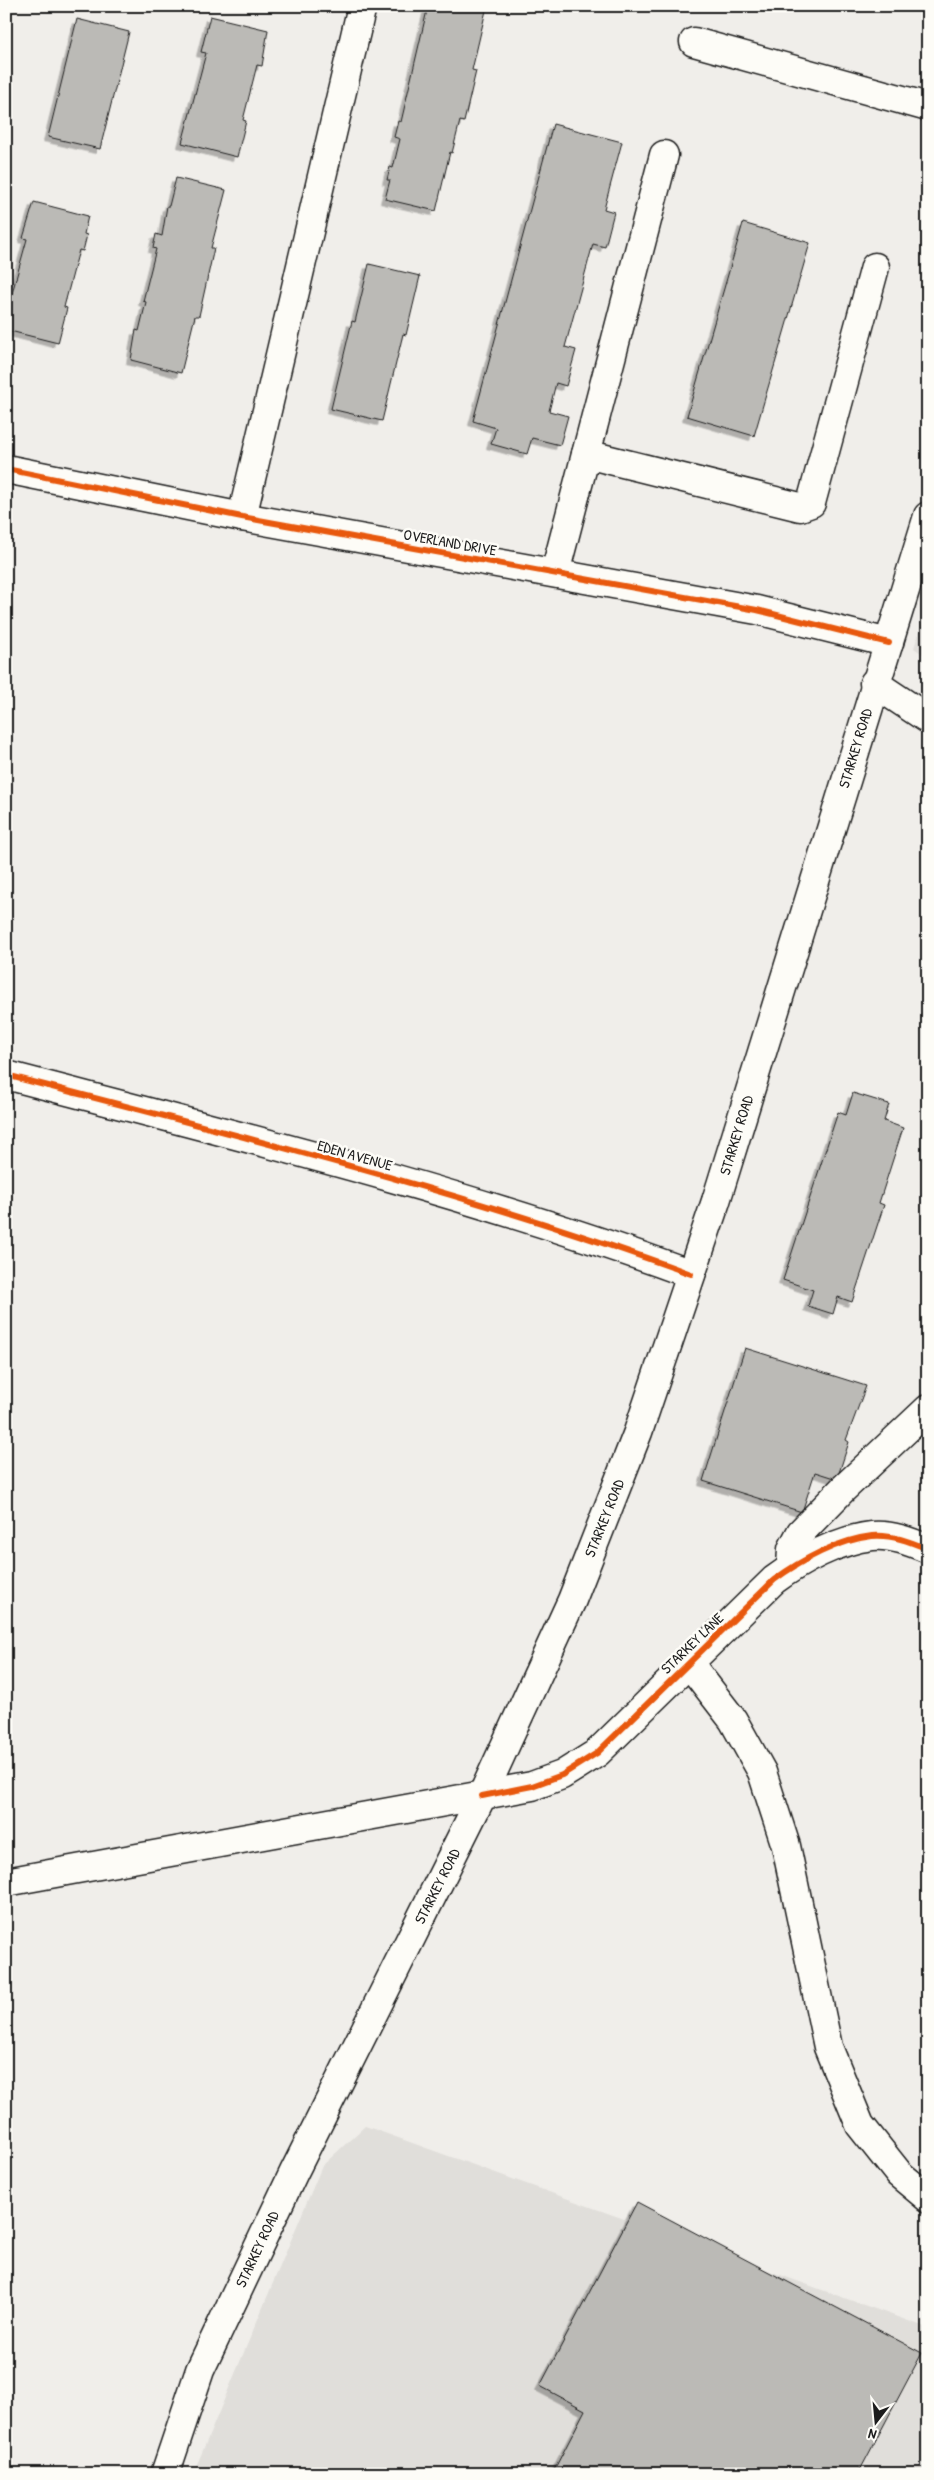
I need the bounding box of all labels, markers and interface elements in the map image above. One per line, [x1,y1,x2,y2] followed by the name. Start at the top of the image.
[402,523,499,561] street label: OVERLAND DRIVE
[833,705,877,790] street label: STARKEY ROAD
[714,1092,758,1177] street label: STARKEY ROAD
[315,1134,395,1176] street label: EDEN AVENUE
[579,1475,629,1560] street label: STARKEY ROAD
[656,1607,728,1678] street label: STARKEY LANE
[409,1844,465,1927] street label: STARKEY ROAD
[230,2207,284,2291] street label: STARKEY ROAD
[852,2398,902,2448] north arrow
[866,2425,878,2445] text: N

